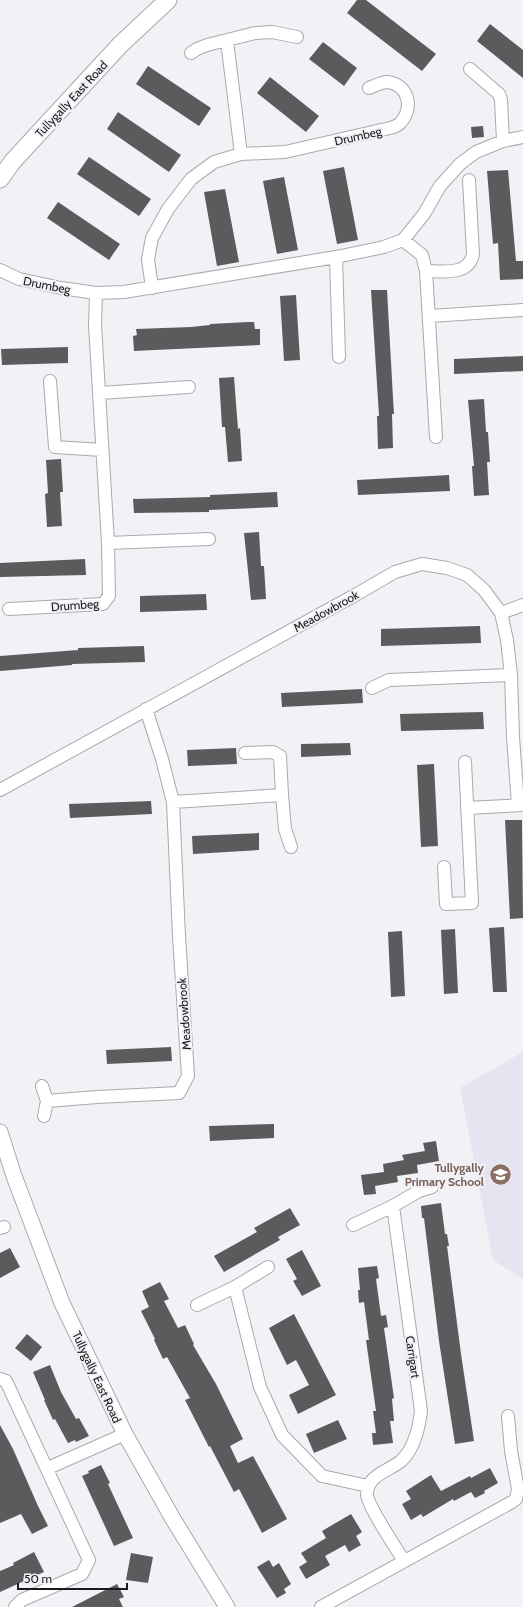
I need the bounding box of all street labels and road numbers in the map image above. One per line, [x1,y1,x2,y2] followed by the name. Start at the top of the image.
[32,58,110,140] street label: Tullygally East Road
[333,123,384,149] street label: Drumbeg
[22,273,73,297] street label: Drumbeg
[291,587,362,635] street label: Meadowbrook
[51,596,100,614] street label: Drumbeg
[174,977,194,1051] street label: Meadowbrook
[69,1329,125,1425] street label: Tullygally East Road
[403,1335,423,1379] street label: Carrigart

